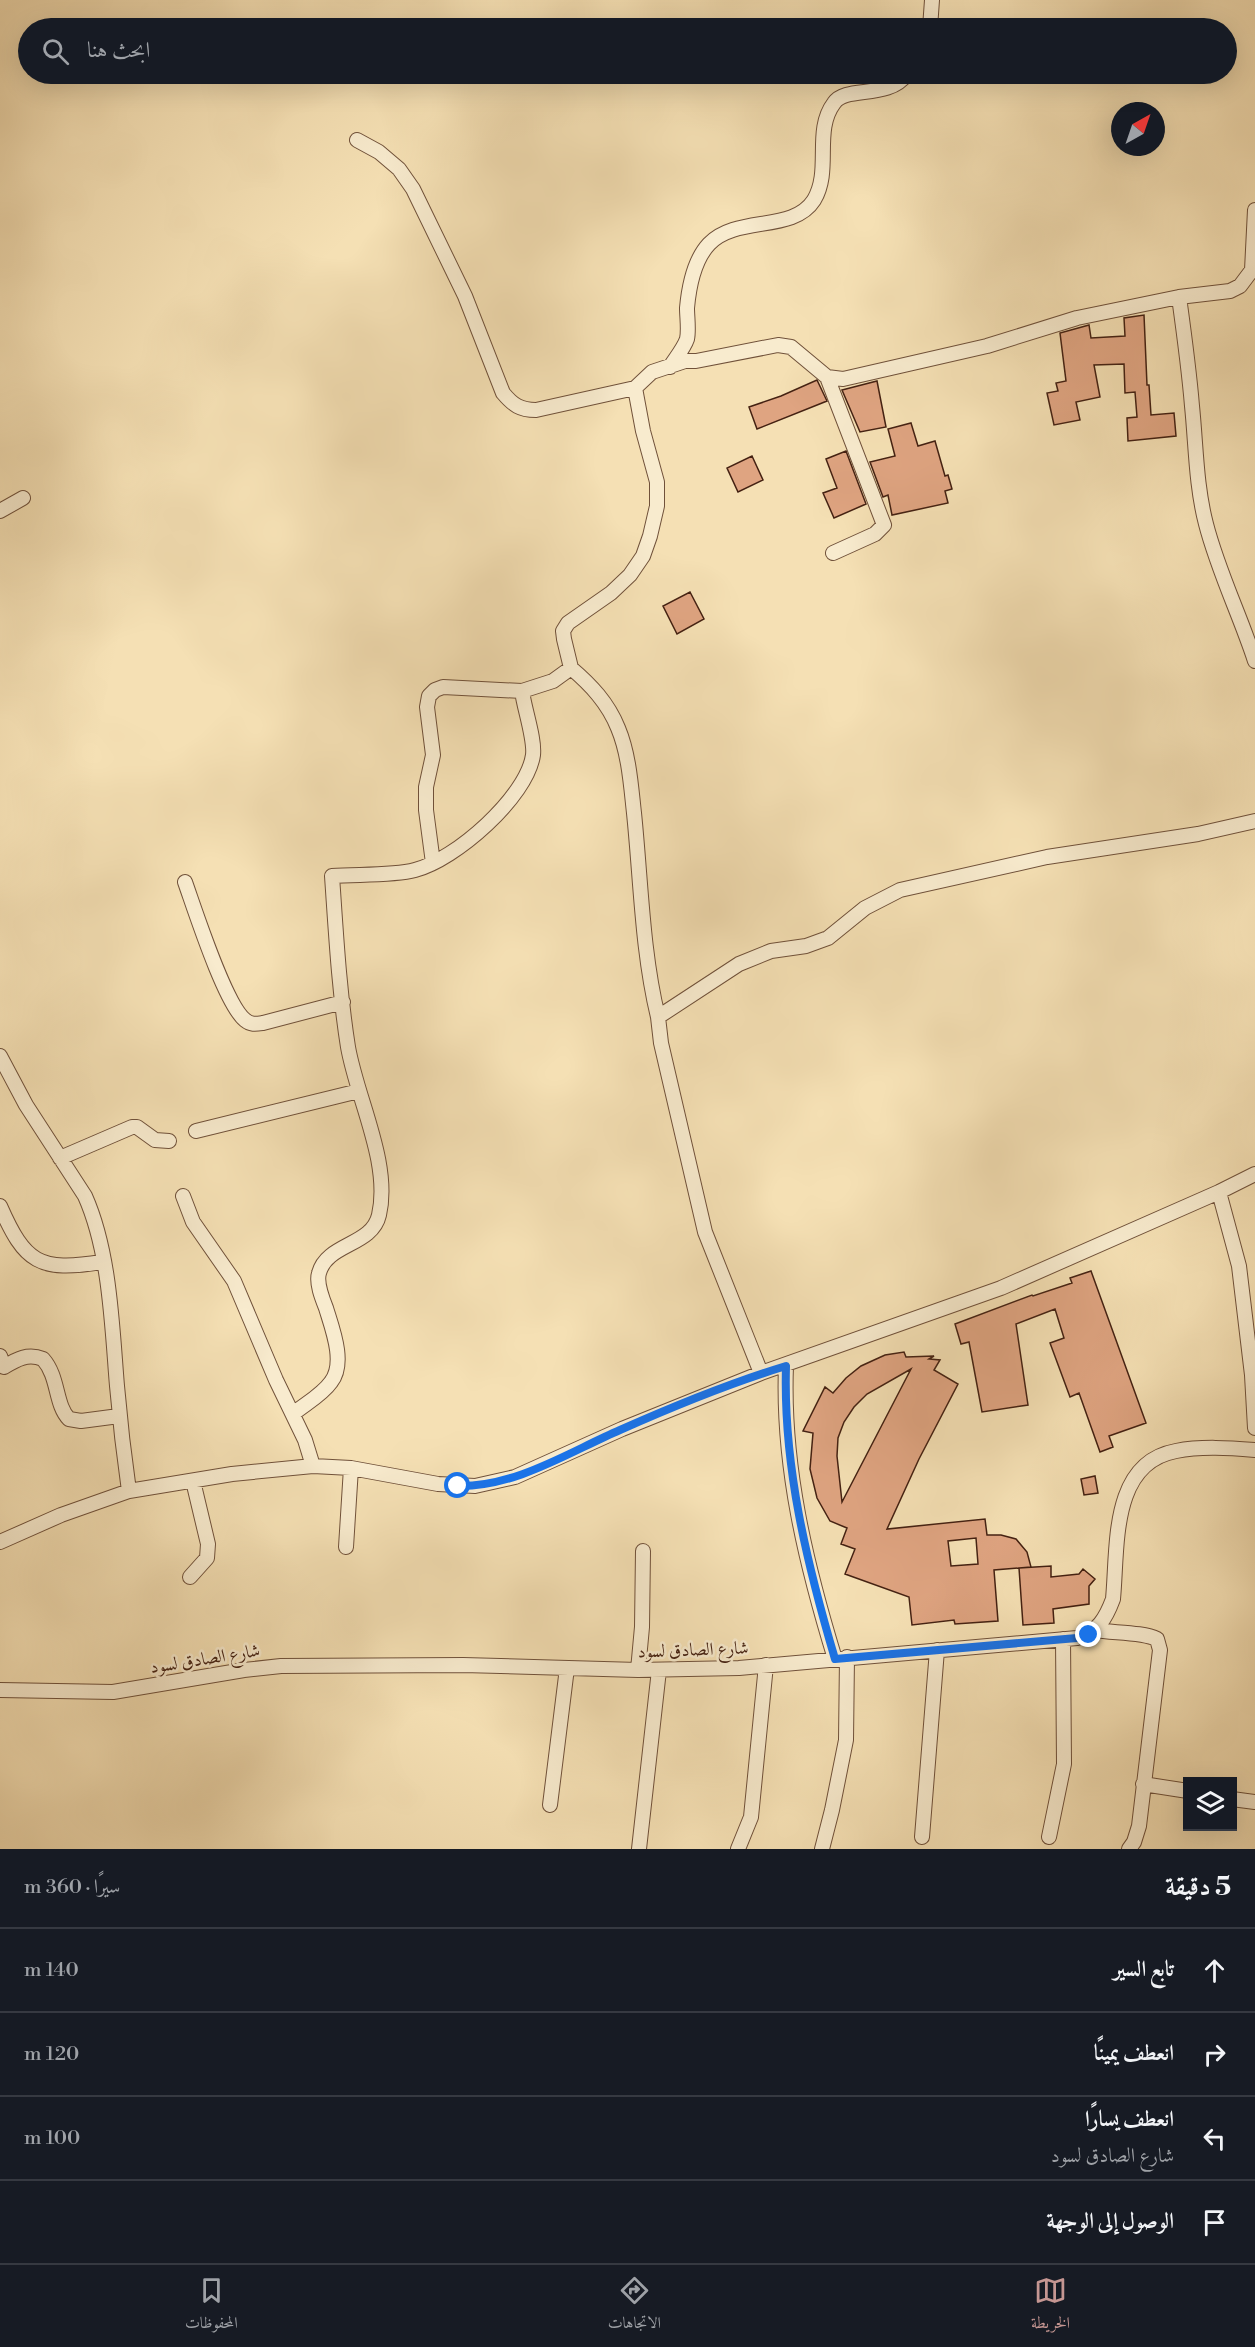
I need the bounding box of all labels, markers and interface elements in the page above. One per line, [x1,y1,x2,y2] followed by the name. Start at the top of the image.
[18,18,1237,84] search box
[39,35,72,68] icon: search
[87,37,150,64] text: ابحث هنا
[1111,102,1165,156] north arrow
[444,1472,470,1498] route start
[1075,1621,1101,1647] route end
[637,1637,749,1666] street label: شارع الصادق لسود
[148,1639,262,1682] street label: شارع الصادق لسود
[1183,1777,1237,1831] map controls
[1183,1777,1237,1831] button: layers
[1165,1871,1231,1903] text: 5 دقيقة
[24,1875,120,1900] text: سيرًا · 360 m
[1198,1954,1231,1987] icon: ahead
[1113,1956,1174,1983] text: تابع السير
[24,1958,79,1983] text: 140 m
[1198,2038,1231,2071] icon: right
[1094,2040,1174,2067] text: انعطف يمينًا
[24,2042,79,2067] text: 120 m
[1085,2106,1174,2133] text: انعطف يسارًا
[1198,2122,1231,2155] icon: left
[24,2126,80,2151] text: 100 m
[1051,2144,1174,2169] text: شارع الصادق لسود
[1198,2206,1231,2239] icon: arrive
[1046,2208,1174,2235] text: الوصول إلى الوجهة
[185,2274,238,2338] tab: المحفوظات
[608,2274,661,2338] tab: الاتجاهات
[1031,2274,1070,2338] tab: الخريطة

